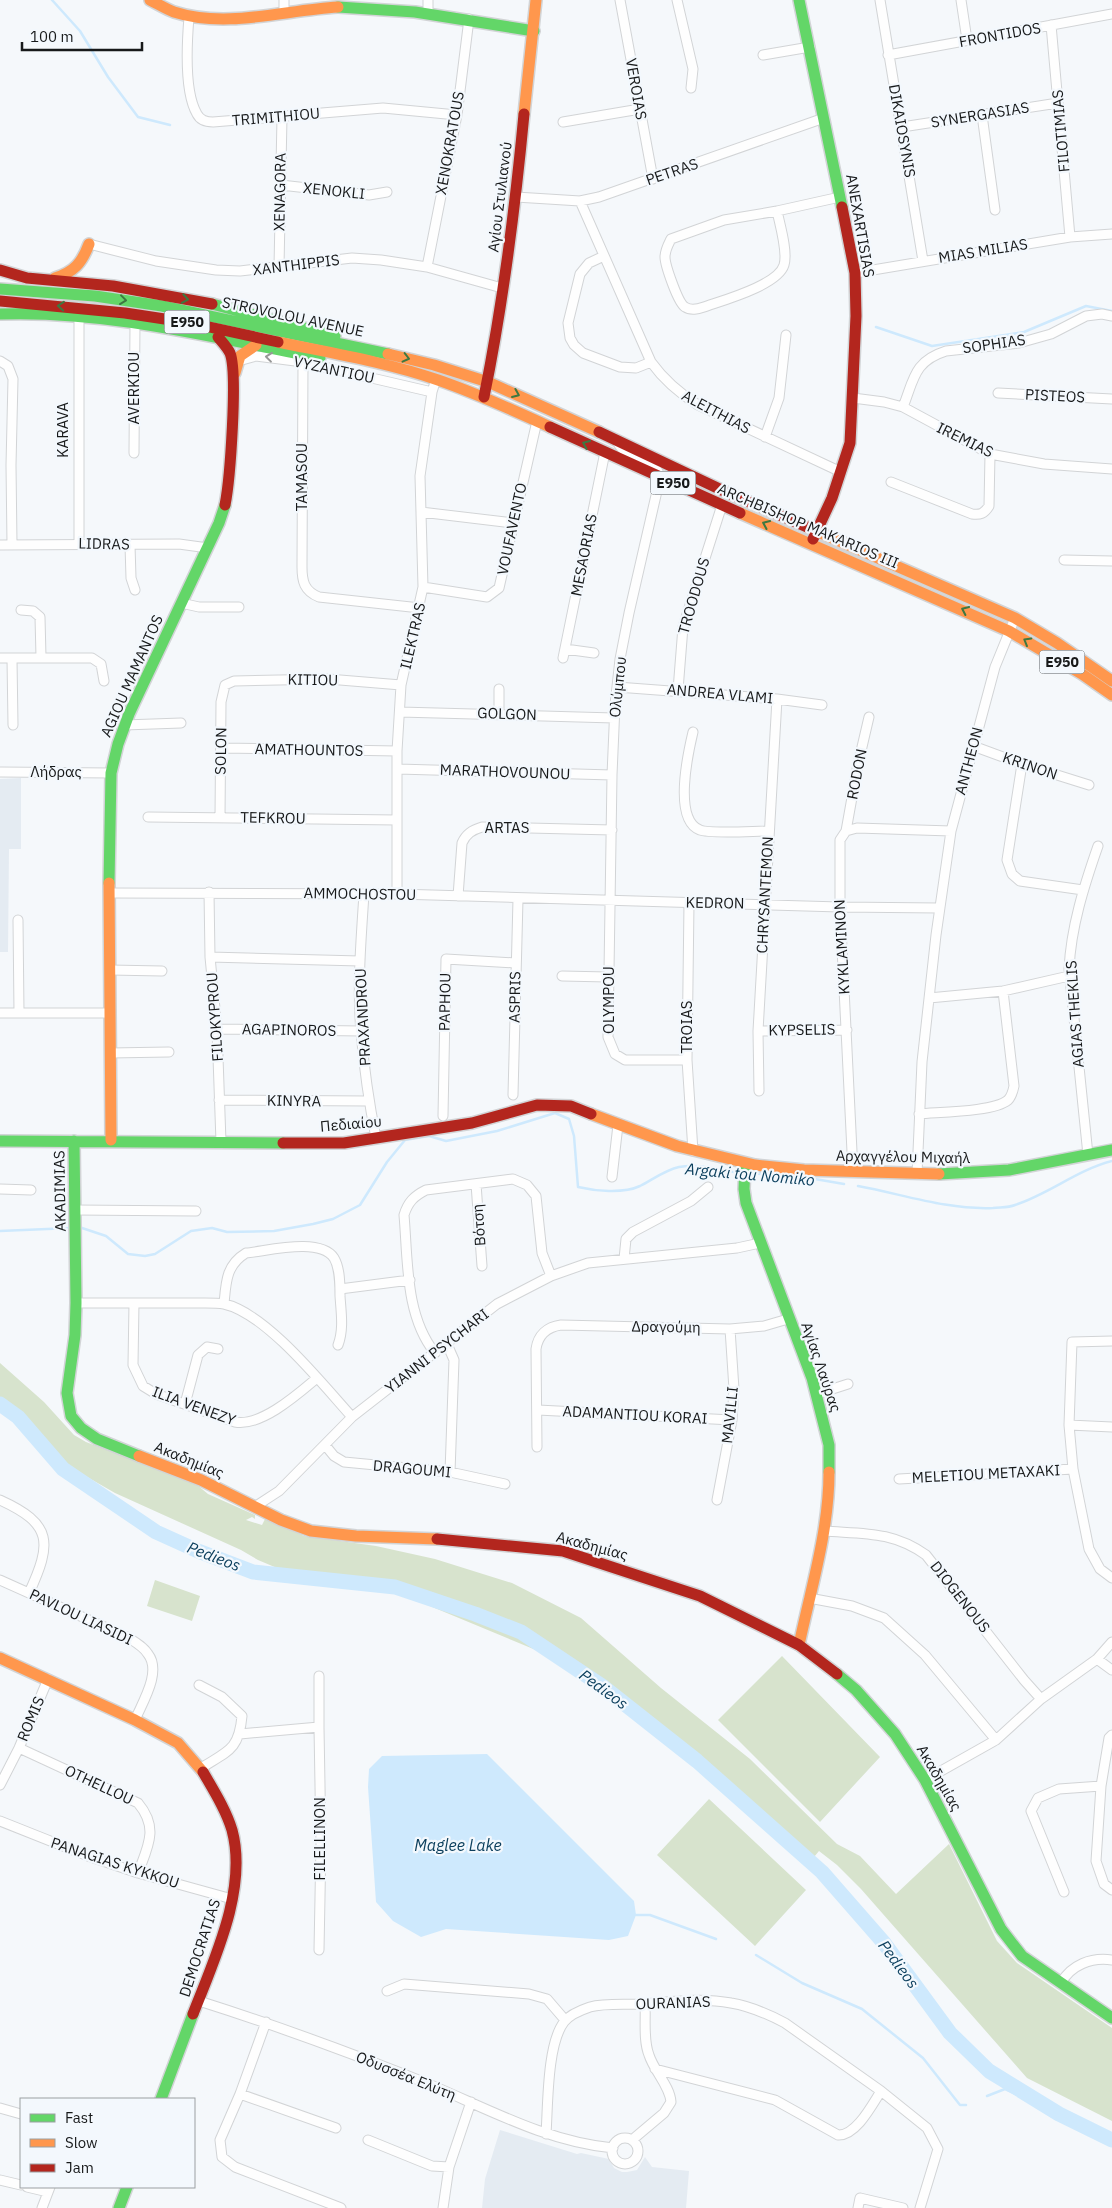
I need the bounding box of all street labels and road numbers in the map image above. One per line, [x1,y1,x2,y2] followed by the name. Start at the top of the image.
[957,18,1042,51] street label: FRONTIDOS
[622,57,651,121] street label: VEROIAS
[885,83,920,179] street label: DIKAIOSYNIS
[1047,89,1074,173] street label: FILOTIMIAS
[431,90,468,196] street label: XENOKRATOUS
[929,97,1030,132] street label: SYNERGASIAS
[231,103,321,130] street label: TRIMITHIOU
[483,141,516,253] street label: Αγίου Στυλιανού
[269,152,290,231] street label: XENAGORA
[643,154,701,189] street label: PETRAS
[842,173,879,279] street label: ANEXARTISIAS
[302,178,366,203] street label: XENOKLI
[937,234,1029,267] street label: MIAS MILIAS
[251,250,341,279] street label: XANTHIPPIS
[221,292,366,341] street label: STROVOLOU AVENUE
[164,311,210,334] road number: E950
[961,330,1027,357] street label: SOPHIAS
[124,352,143,424] street label: AVERKIOU
[292,352,376,387] street label: VYZANTIOU
[1024,384,1086,407] street label: PISTEOS
[679,385,754,438] street label: ALEITHIAS
[53,402,72,458] street label: KARAVA
[934,418,997,461] street label: IREMIAS
[292,443,311,511] street label: TAMASOU
[650,472,696,494] road number: E950
[715,479,902,572] street label: ARCHBISHOP MAKARIOS III
[492,481,531,577] street label: VOUFAVENTO
[566,512,601,598] street label: MESAORIAS
[78,534,130,553] street label: LIDRAS
[674,555,714,636] street label: TROODOUS
[396,601,429,671] street label: ILEKTRAS
[96,612,167,740] street label: AGIOU MAMANTOS
[1040,650,1084,674] road number: E950
[605,656,630,718] street label: Ολύμπου
[288,670,339,689] street label: KITIOU
[666,679,774,708] street label: ANDREA VLAMI
[477,703,537,724] street label: GOLGON
[950,725,987,797] street label: ANTHEON
[211,727,230,775] street label: SOLON
[255,739,363,760] street label: AMATHOUNTOS
[842,747,871,801] street label: RODON
[1000,747,1060,784] street label: KRINON
[439,760,571,783] street label: MARATHOVOUNOU
[30,762,82,781] street label: Λήδρας
[240,807,306,828] street label: TEFKROU
[485,818,529,837] street label: ARTAS
[752,836,777,954] street label: CHRYSANTEMON
[303,883,417,904] street label: AMMOCHOSTOU
[685,892,745,913] street label: KEDRON
[830,899,853,995] street label: KYKLAMINON
[1061,960,1088,1068] street label: AGIAS THEKLIS
[599,966,618,1034] street label: OLYMPOU
[350,968,375,1067] street label: PRAXANDROU
[505,971,524,1023] street label: ASPRIS
[202,972,227,1062] street label: FILOKYPROU
[434,973,455,1031] street label: PAPHOU
[677,1001,696,1053] street label: TROIAS
[242,1019,336,1040] street label: AGAPINOROS
[768,1019,836,1040] street label: KYPSELIS
[267,1091,322,1110] street label: KINYRA
[319,1111,383,1136] street label: Πεδιαίου
[836,1146,971,1167] street label: Αρχαγγέλου Μιχαήλ
[49,1150,70,1232] street label: AKADIMIAS
[468,1203,489,1247] street label: Βότση
[381,1304,492,1397] street label: YIANNI PSYCHARI
[631,1316,701,1337] street label: Δραγούμη
[797,1319,846,1414] street label: Αγίας Λαύρας
[150,1382,239,1429] street label: ILIA VENEZY
[717,1385,742,1444] street label: MAVILLI
[562,1401,708,1428] street label: ADAMANTIOU KORAI
[152,1437,227,1482] street label: Ακαδημίας
[372,1456,452,1481] street label: DRAGOUMI
[911,1460,1061,1487] street label: MELETIOU METAXAKI
[554,1527,630,1564] street label: Ακαδημίας
[926,1557,994,1636] street label: DIOGENOUS
[27,1584,136,1649] street label: PAVLOU LIASIDI
[13,1693,48,1744] street label: ROMIS
[913,1741,966,1814] street label: Ακαδημίας
[62,1760,137,1809] street label: OTHELLOU
[310,1797,329,1881] street label: FILELLINON
[49,1833,182,1892] street label: PANAGIAS KYKKOU
[175,1896,224,1999] street label: DEMOCRATIAS
[635,1992,711,2013] street label: OURANIAS
[353,2047,459,2104] street label: Οδυσσέα Ελύτη

